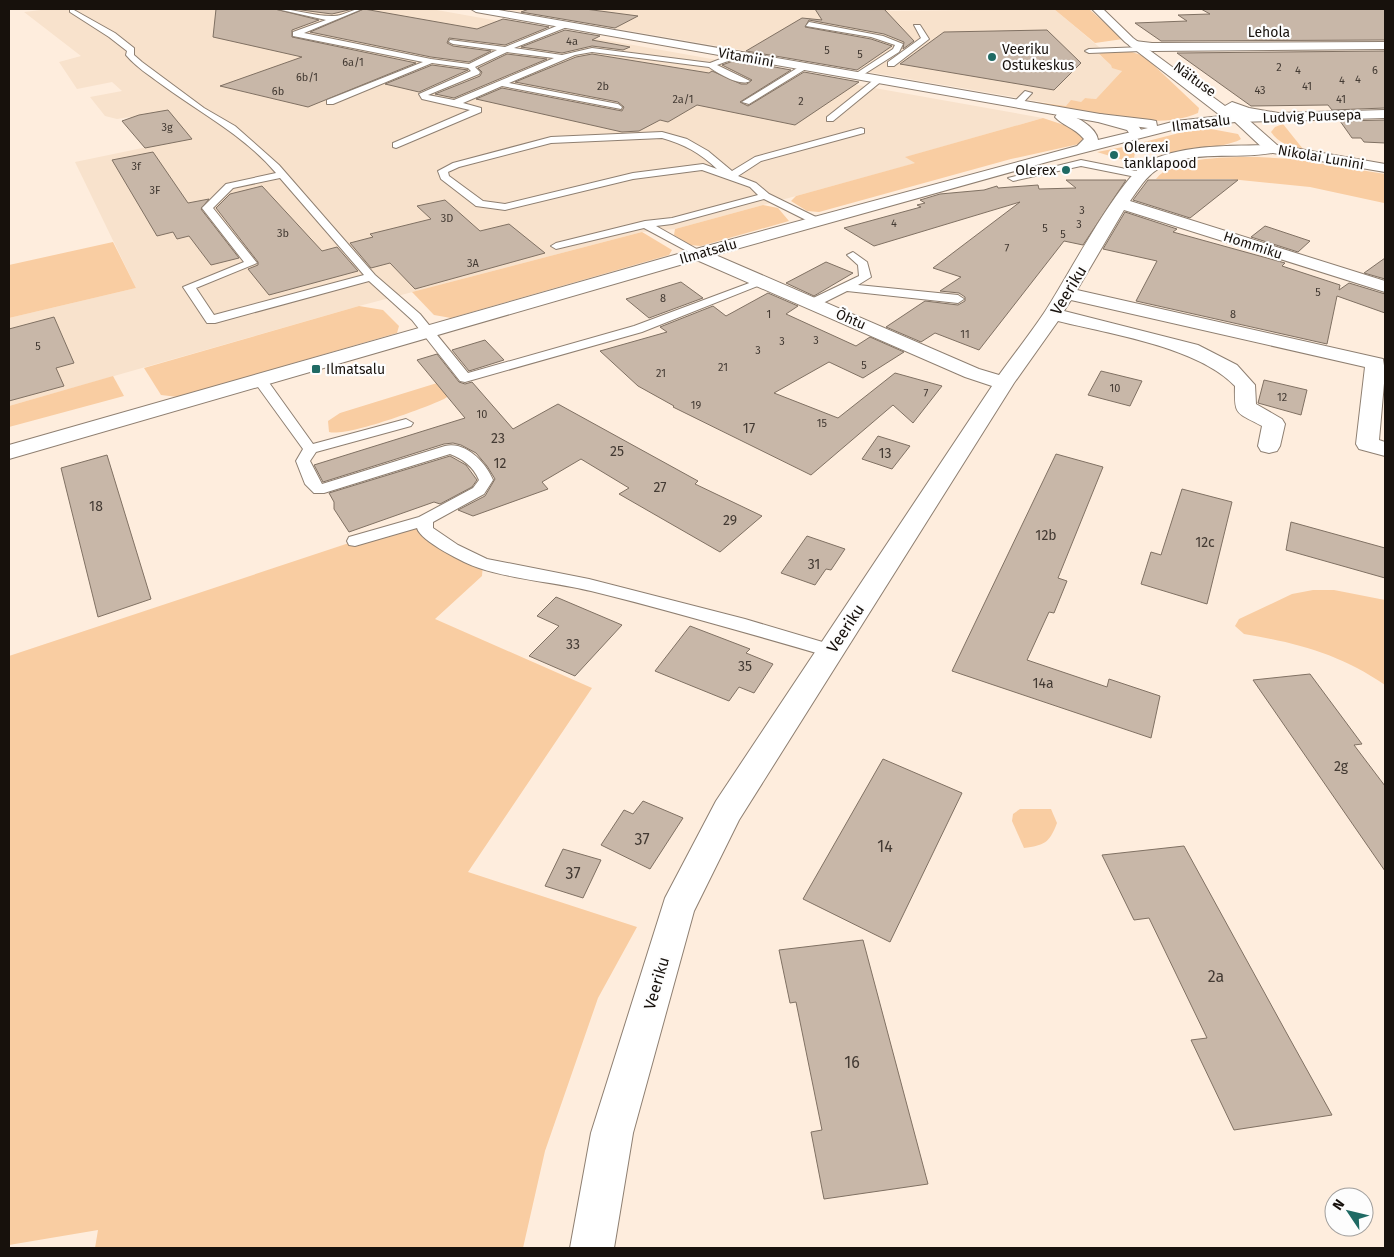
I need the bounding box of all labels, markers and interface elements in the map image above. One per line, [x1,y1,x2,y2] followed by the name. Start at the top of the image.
[1248,24,1290,41] street label: Lehola
[566,35,578,48] house number: 4a
[1002,41,1075,74] place label: Veeriku Ostukeskus
[717,44,775,71] street label: Vitamiini
[824,44,830,57] house number: 5
[857,48,863,61] house number: 5
[986,51,998,63] marker: Veeriku Ostukeskus
[342,56,364,69] house number: 6a/1
[1170,58,1219,101] street label: Näituse
[1276,61,1282,74] house number: 2
[1295,64,1301,77] house number: 4
[1372,64,1378,77] house number: 6
[296,71,318,84] house number: 6b/1
[1355,73,1361,86] house number: 4
[1339,74,1345,87] house number: 4
[597,80,609,93] house number: 2b
[1302,80,1312,93] house number: 41
[1254,84,1266,97] house number: 43
[272,85,284,98] house number: 6b
[672,93,694,106] house number: 2a/1
[1336,93,1346,106] house number: 41
[798,95,804,108] house number: 2
[1262,106,1362,127] street label: Ludvig Puusepa
[1171,111,1231,136] street label: Ilmatsalu
[161,121,173,134] house number: 3g
[1124,139,1197,172] place label: Olerexi tanklapood
[1276,142,1365,173] street label: Nikolai Lunini
[1108,149,1120,161] marker: Olerexi tanklapood
[131,160,142,173] house number: 3f
[1015,162,1056,179] place label: Olerex
[1060,164,1072,176] marker: Olerex
[150,184,161,197] house number: 3F
[1079,204,1085,217] house number: 3
[441,212,453,225] house number: 3D
[891,217,897,230] house number: 4
[1076,218,1082,231] house number: 3
[1042,222,1048,235] house number: 5
[277,227,289,240] house number: 3b
[1060,228,1066,241] house number: 5
[1221,228,1284,263] street label: Hommiku
[677,235,739,268] street label: Ilmatsalu
[1005,242,1010,255] house number: 7
[467,257,480,270] house number: 3A
[1046,262,1090,318] street label: Veeriku
[1315,286,1321,299] house number: 5
[660,292,666,305] house number: 8
[833,304,869,334] street label: Õhtu
[767,308,771,321] house number: 1
[1230,308,1236,321] house number: 8
[960,328,970,341] house number: 11
[813,334,819,347] house number: 3
[779,335,785,348] house number: 3
[35,340,41,353] house number: 5
[755,344,761,357] house number: 3
[861,359,867,372] house number: 5
[326,361,385,378] place label: Ilmatsalu
[718,361,728,374] house number: 21
[310,363,322,375] marker: Ilmatsalu
[656,367,666,380] house number: 21
[1110,382,1120,395] house number: 10
[924,387,929,400] house number: 7
[1277,391,1287,404] house number: 12
[691,399,701,412] house number: 19
[477,408,487,421] house number: 10
[817,417,828,430] house number: 15
[743,420,755,437] house number: 17
[491,430,505,447] house number: 23
[610,443,624,460] house number: 25
[878,445,892,462] house number: 13
[494,455,507,472] house number: 12
[653,479,667,496] house number: 27
[89,498,103,515] house number: 18
[723,512,737,529] house number: 29
[1035,527,1057,544] house number: 12b
[1195,534,1215,551] house number: 12c
[808,556,820,573] house number: 31
[823,600,868,656] street label: Veeriku
[566,636,580,653] house number: 33
[738,658,752,675] house number: 35
[1032,675,1054,692] house number: 14a
[1334,758,1349,775] house number: 2g
[634,830,650,849] house number: 37
[877,837,893,856] house number: 14
[565,864,581,883] house number: 37
[640,955,673,1012] street label: Veeriku
[1208,967,1224,986] house number: 2a
[844,1053,860,1072] house number: 16
[1324,1187,1374,1237] north arrow
[1329,1196,1348,1214] text: N

